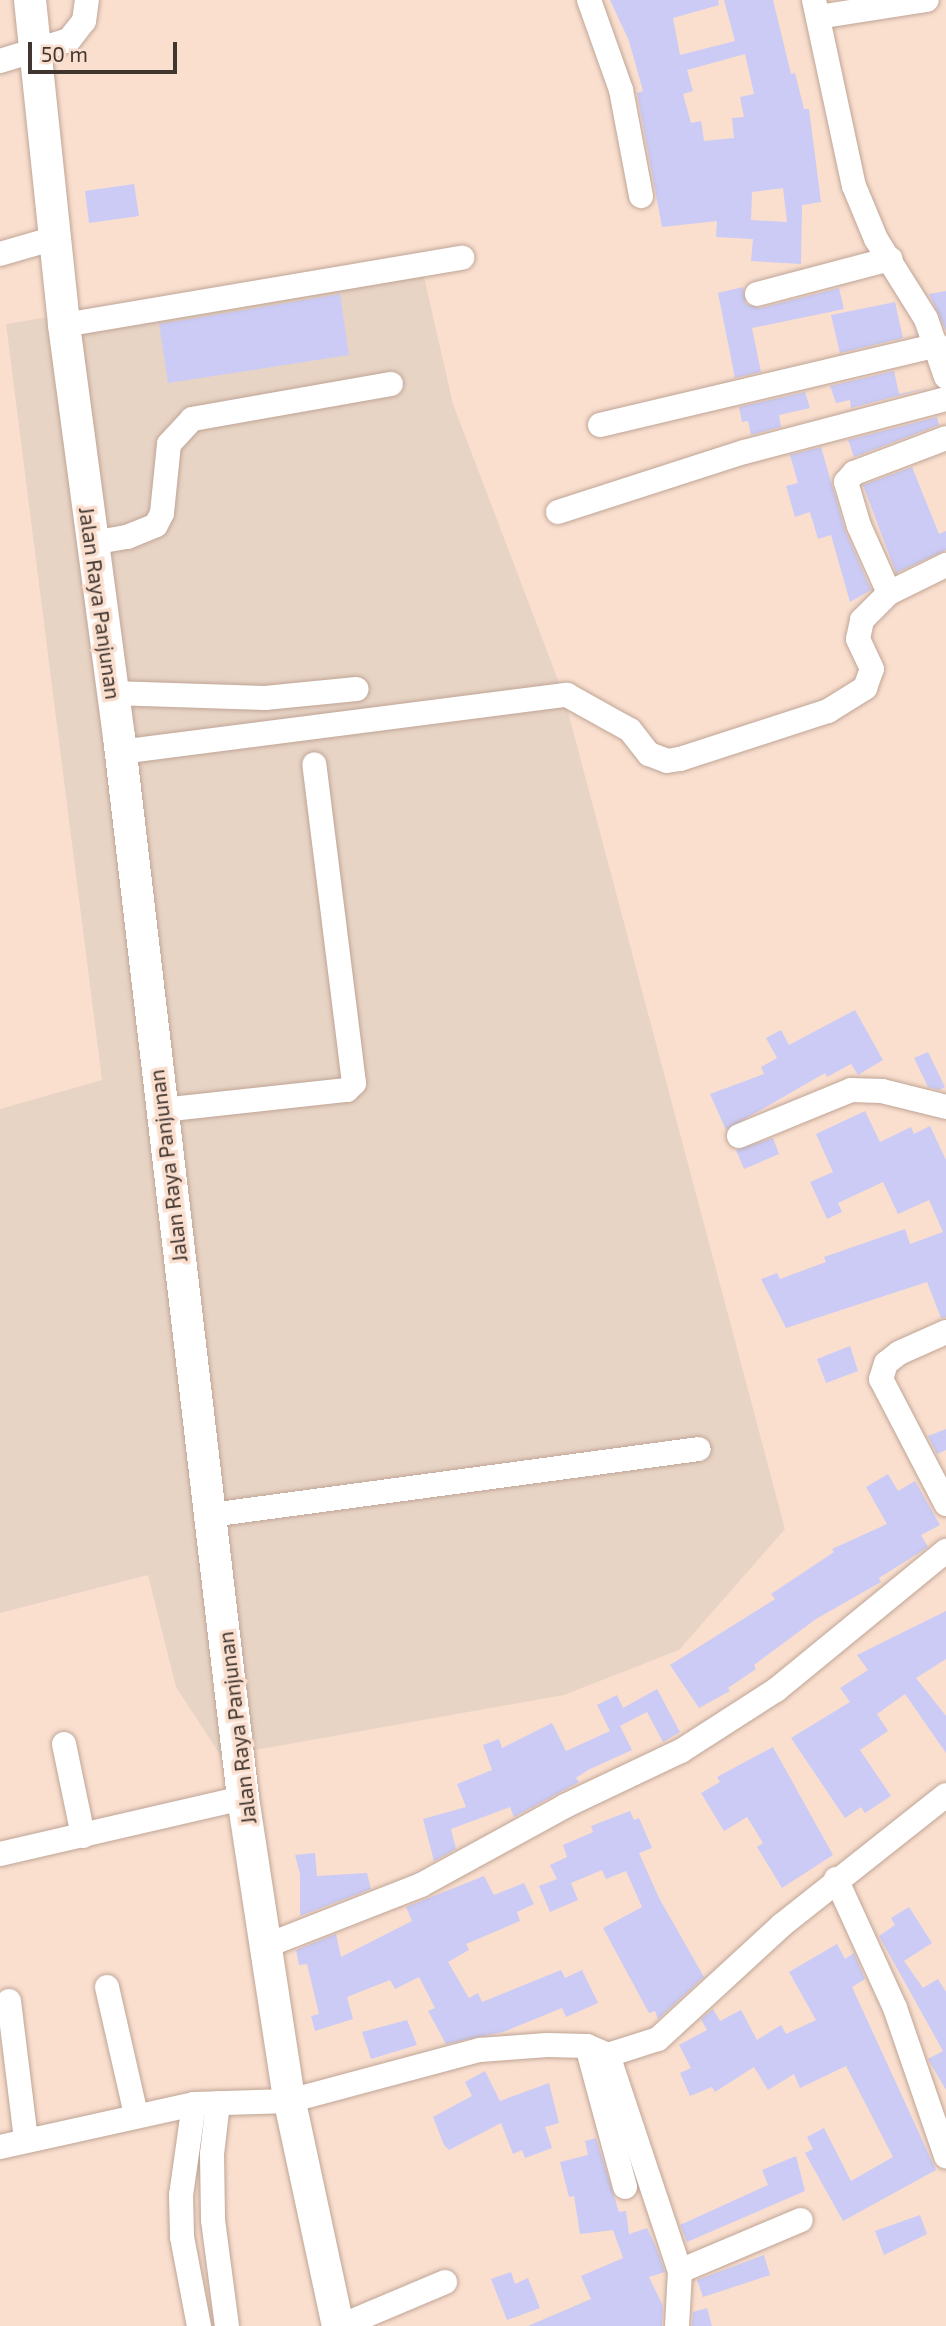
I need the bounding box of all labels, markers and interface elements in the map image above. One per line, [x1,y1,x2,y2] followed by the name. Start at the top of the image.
[32,28,180,72] scale bar
[41,41,88,66] text: 50 m
[74,505,126,701] street label: Jalan Raya Panjunan
[144,1068,192,1264] street label: Jalan Raya Panjunan
[213,1630,261,1826] street label: Jalan Raya Panjunan

